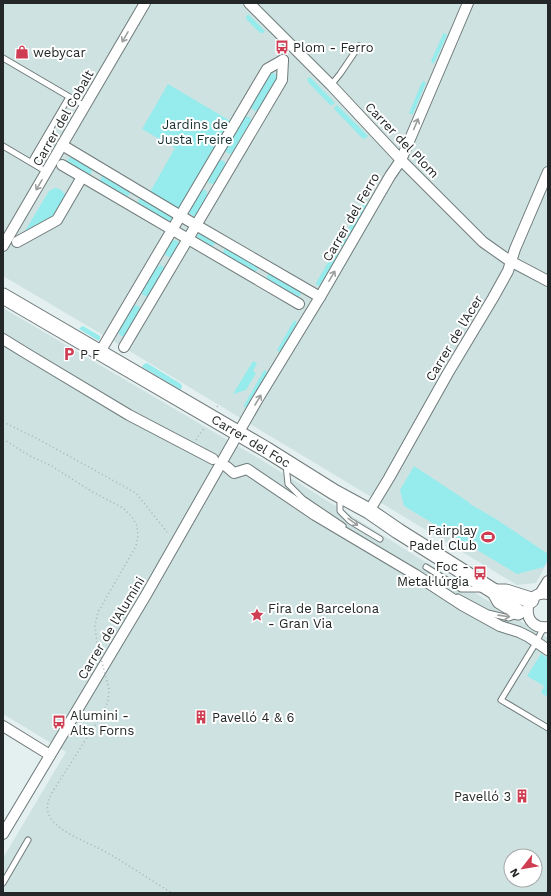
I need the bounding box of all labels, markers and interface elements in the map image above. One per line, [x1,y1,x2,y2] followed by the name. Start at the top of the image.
[121,31,129,43] one-way arrow
[274,39,290,55] bus stop icon: Plom - Ferro
[293,40,374,55] place label: Plom - Ferro
[14,44,30,60] shop icon: webycar
[33,45,86,60] place label: webycar
[29,67,97,169] street label: Carrer del Cobalt
[362,99,442,181] street label: Carrer del Plom
[157,117,233,147] park label: Jardins de Justa Freire
[413,118,421,130] one-way arrow
[319,170,383,264] street label: Carrer del Ferro
[34,179,42,191] one-way arrow
[328,270,336,282] one-way arrow
[422,292,486,384] street label: Carrer de l'Acer
[61,346,77,362] parking icon: P F
[80,347,100,362] place label: P F
[254,394,262,406] one-way arrow
[209,412,293,470] street label: Carrer del Foc
[347,518,358,526] one-way arrow
[409,523,477,553] place label: Fairplay Padel Club
[480,529,496,545] sports icon: Fairplay Padel Club
[397,559,470,589] place label: Foc - Metal·lúrgia
[472,565,488,581] bus stop icon: Foc - Metal·lúrgia
[74,574,148,682] street label: Carrer de l'Alumini
[268,601,380,631] place label: Fira de Barcelona - Gran Via
[249,607,265,623] place icon: Fira de Barcelona - Gran Via
[497,612,510,620] one-way arrow
[70,708,134,738] place label: Alumini - Alts Forns
[193,709,209,725] building icon: Pavelló 4 & 6
[212,710,294,725] place label: Pavelló 4 & 6
[51,714,67,730] bus stop icon: Alumini - Alts Forns
[514,788,530,804] building icon: Pavelló 3
[454,789,511,804] place label: Pavelló 3
[503,848,543,888] north arrow
[507,866,523,880] text: N

